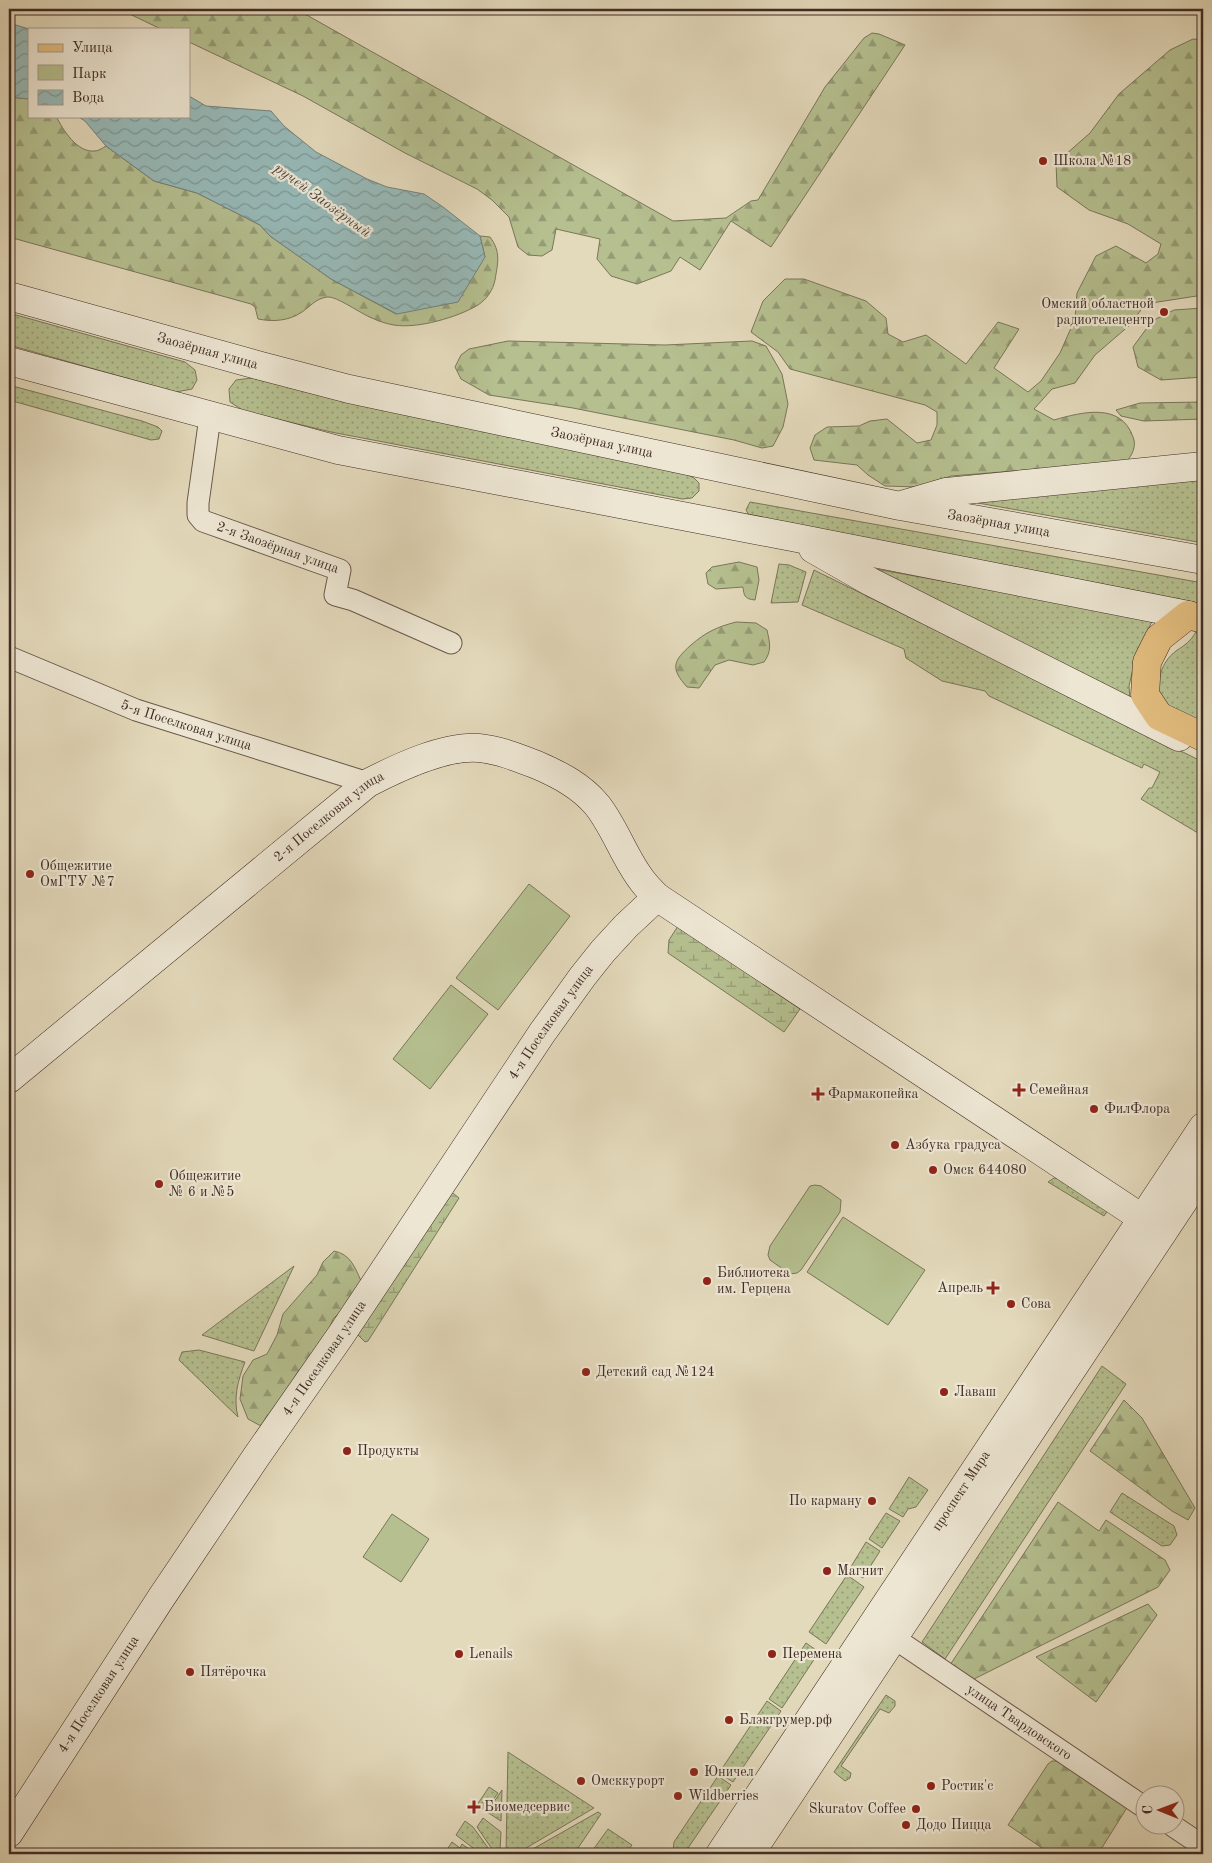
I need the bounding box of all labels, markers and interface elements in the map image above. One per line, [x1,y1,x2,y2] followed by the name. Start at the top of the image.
[28,28,190,118] legend
[72,41,113,56] text: Улица
[72,67,107,82] text: Парк
[72,91,105,106] text: Вода
[1053,154,1131,168] place label: Школа №18
[1037,155,1049,167] marker: Школа №18
[269,159,374,241] water label: ручей Заозёрный
[1041,297,1154,327] place label: Омский областной радиотелецентр
[1158,306,1170,318] marker: Омский областной радиотелецентр
[155,330,260,372] street label: Заозёрная улица
[549,425,654,460] street label: Заозёрная улица
[946,508,1051,540] street label: Заозёрная улица
[215,519,341,576] street label: 2-я Заозёрная улица
[119,697,253,753] street label: 5-я Поселковая улица
[271,769,386,865] street label: 2-я Поселковая улица
[40,859,115,889] place label: Общежитие ОмГТУ №7
[24,868,36,880] marker: Общежитие ОмГТУ №7
[506,962,596,1082] street label: 4-я Поселковая улица
[1029,1083,1089,1097] place label: Семейная
[1013,1084,1025,1096] marker: Семейная
[828,1087,919,1101] place label: Фармакопейка
[812,1088,824,1100] marker: Фармакопейка
[1104,1102,1170,1116] place label: ФилФлора
[1088,1103,1100,1115] marker: ФилФлора
[905,1138,1001,1152] place label: Азбука градуса
[889,1139,901,1151] marker: Азбука градуса
[943,1163,1027,1177] place label: Омск 644080
[927,1164,939,1176] marker: Омск 644080
[169,1169,241,1199] place label: Общежитие № 6 и №5
[153,1178,165,1190] marker: Общежитие № 6 и №5
[717,1266,791,1296] place label: Библиотека им. Герцена
[701,1275,713,1287] marker: Библиотека им. Герцена
[937,1281,983,1295] place label: Апрель
[987,1282,999,1294] marker: Апрель
[1021,1297,1051,1311] place label: Сова
[280,1298,369,1419] street label: 4-я Поселковая улица
[1005,1298,1017,1310] marker: Сова
[596,1365,715,1379] place label: Детский сад №124
[580,1366,592,1378] marker: Детский сад №124
[954,1385,996,1399] place label: Лаваш
[938,1386,950,1398] marker: Лаваш
[357,1444,419,1458] place label: Продукты
[341,1445,353,1457] marker: Продукты
[930,1448,993,1534] street label: проспект Мира
[789,1494,863,1508] place label: По карману
[866,1495,878,1507] marker: По карману
[837,1564,884,1578] place label: Магнит
[821,1565,833,1577] marker: Магнит
[56,1633,142,1756] street label: 4-я Поселковая улица
[469,1647,513,1661] place label: Lenails
[782,1647,842,1661] place label: Перемена
[453,1648,465,1660] marker: Lenails
[766,1648,778,1660] marker: Перемена
[200,1665,267,1679] place label: Пятёрочка
[184,1666,196,1678] marker: Пятёрочка
[964,1682,1074,1763] street label: улица Твардовского
[739,1713,832,1728] place label: Блэкгрумер.рф
[723,1714,735,1726] marker: Блэкгрумер.рф
[704,1765,754,1779] place label: Юничел
[688,1766,700,1778] marker: Юничел
[591,1774,665,1788] place label: Омсккурорт
[575,1775,587,1787] marker: Омсккурорт
[941,1779,993,1793] place label: Ростик'с
[925,1780,937,1792] marker: Ростик'с
[1134,1786,1184,1836] north arrow
[688,1789,759,1803] place label: Wildberries
[672,1790,684,1802] marker: Wildberries
[484,1800,570,1814] place label: Биомедсервис
[468,1801,480,1813] marker: Биомедсервис
[809,1802,906,1816] place label: Skuratov Coffee
[910,1803,922,1815] marker: Skuratov Coffee
[1141,1805,1155,1815] text: С
[916,1818,992,1832] place label: Додо Пицца
[900,1819,912,1831] marker: Додо Пицца

